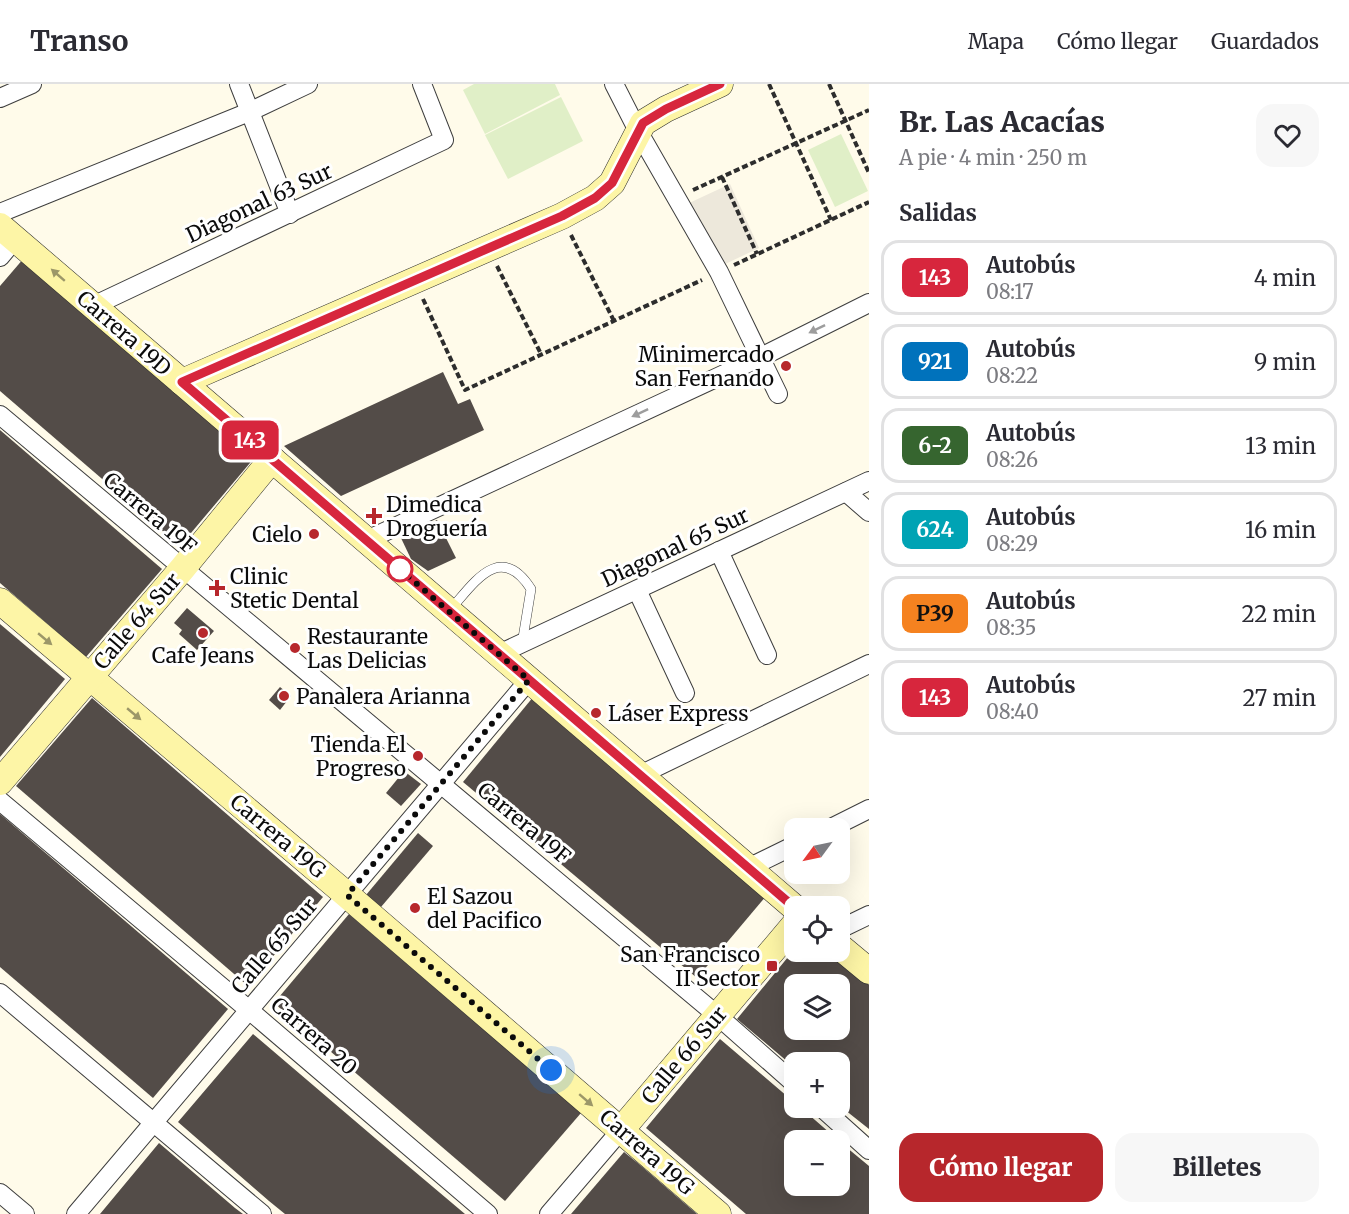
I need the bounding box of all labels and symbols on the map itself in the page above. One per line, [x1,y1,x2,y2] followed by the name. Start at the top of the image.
[182,157,336,249] street label: Diagonal 63 Sur
[50,269,66,282] one-way arrow
[71,285,177,382] street label: Carrera 19D
[808,325,825,334] one-way arrow
[634,341,774,392] place label: Minimercado San Fernando
[779,359,793,373] marker: Minimercado San Fernando
[632,408,649,417] one-way arrow
[216,420,284,460] line badge: 143
[98,466,202,560] street label: Carrera 19F
[386,491,487,542] place label: Dimedica Droguería
[597,501,753,593] street label: Diagonal 65 Sur
[367,509,381,523] marker: Dimedica Droguería
[252,521,302,548] place label: Cielo
[307,527,321,541] marker: Cielo
[387,556,413,582] unlabelled marker
[230,563,359,614] place label: Clinic Stetic Dental
[88,567,186,675] street label: Calle 64 Sur
[208,579,226,597] marker: Clinic Stetic Dental
[307,623,428,674] place label: Restaurante Las Delicias
[196,626,210,640] marker: Cafe Jeans
[37,632,53,645] one-way arrow
[288,641,302,655] marker: Restaurante Las Delicias
[152,642,254,669] place label: Cafe Jeans
[296,683,470,710] place label: Panalera Arianna
[277,689,291,703] marker: Panalera Arianna
[608,700,748,727] place label: Láser Express
[589,706,603,720] marker: Láser Express
[126,707,141,720] one-way arrow
[311,731,406,782] place label: Tienda El Progreso
[411,749,425,763] marker: Tienda El Progreso
[472,776,576,870] street label: Carrera 19F
[225,788,331,884] street label: Carrera 19G
[784,818,850,884] north arrow
[427,883,542,934] place label: El Sazou del Pacifico
[225,893,323,999] street label: Calle 65 Sur
[408,901,422,915] marker: El Sazou del Pacifico
[620,941,760,992] place label: San Francisco II Sector
[765,959,779,973] marker: San Francisco II Sector
[265,991,363,1081] street label: Carrera 20
[635,1001,733,1109] street label: Calle 66 Sur
[536,1055,566,1085] your location
[578,1093,593,1106] one-way arrow
[594,1103,700,1201] street label: Carrera 19G

